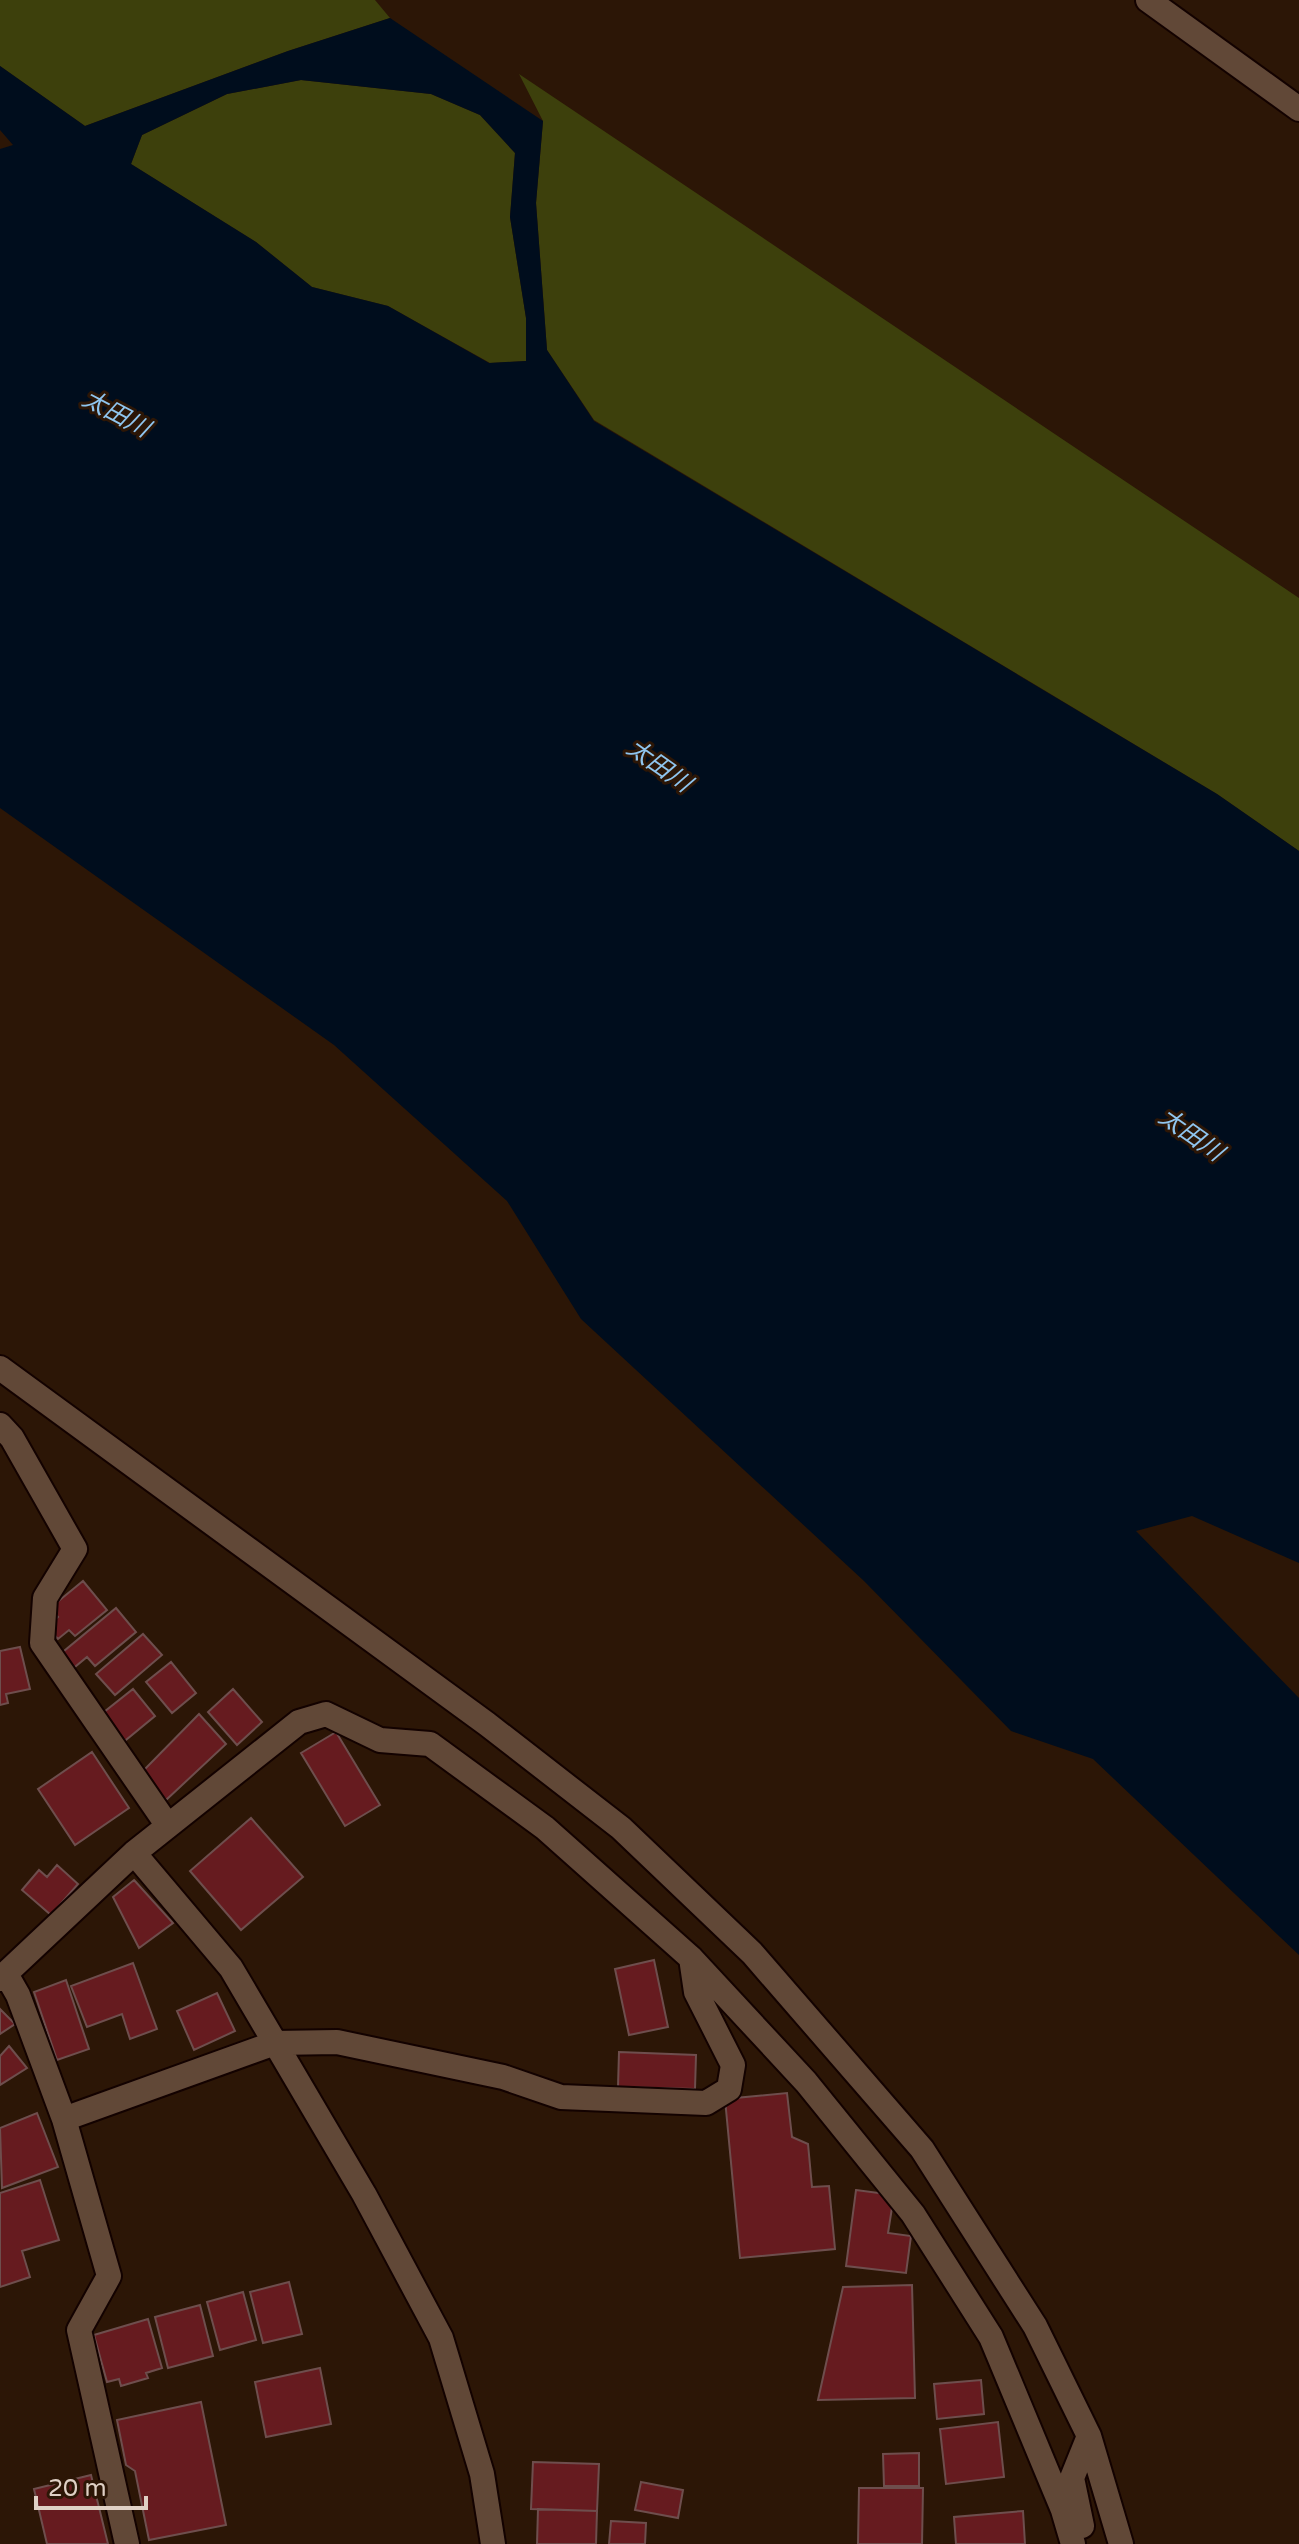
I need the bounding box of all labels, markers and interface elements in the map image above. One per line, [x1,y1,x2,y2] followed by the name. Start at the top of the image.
[77,384,157,445] water label: 太田川
[621,733,699,800] water label: 太田川
[1153,1102,1231,1169] water label: 太田川
[36,2460,146,2510] scale bar
[48,2474,106,2503] text: 20 m

